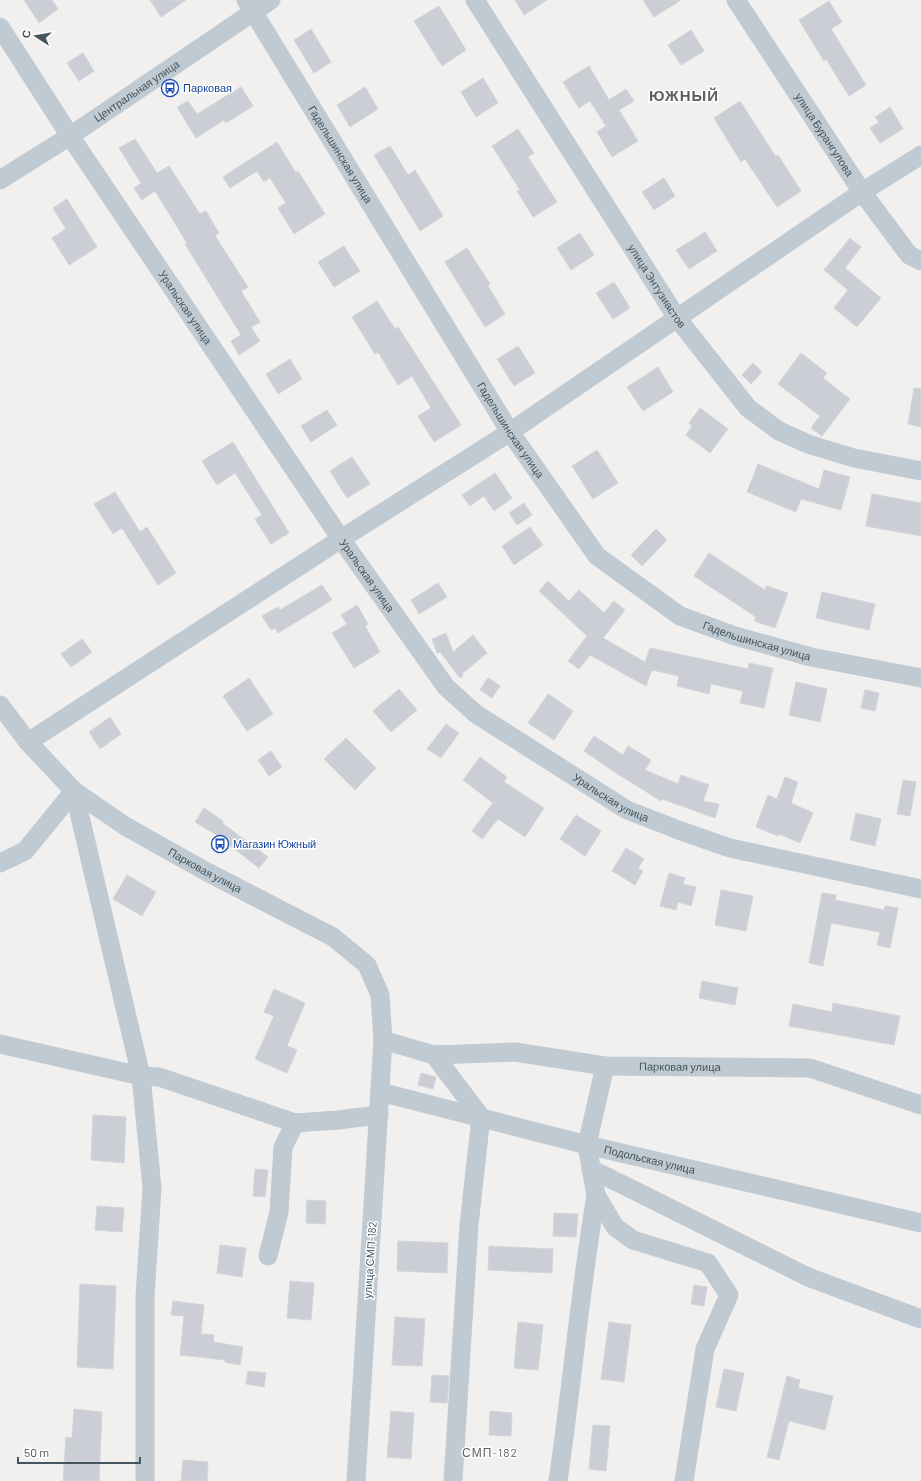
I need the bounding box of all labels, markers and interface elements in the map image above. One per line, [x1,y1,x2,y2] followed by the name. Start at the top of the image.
[16,16,56,56] north arrow
[19,29,33,39] text: С
[91,57,182,124] street label: Центральная улица
[160,78,180,98] bus stop icon: Парковая
[183,81,232,94] place label: Парковая
[649,86,719,104] district label: ЮЖНЫЙ
[793,90,857,179] street label: улица Бурангулова
[306,103,376,206] street label: Гадельшинская улица
[626,242,689,330] street label: улица Энтузиастов
[156,268,216,347] street label: Уральская улица
[475,379,548,481] street label: Гадельшинская улица
[337,536,398,615] street label: Уральская улица
[701,618,813,663] street label: Гадельшинская улица
[571,770,652,824] street label: Уральская улица
[210,834,230,854] bus stop icon: Магазин Южный
[233,837,316,850] place label: Магазин Южный
[166,845,245,895] street label: Парковая улица
[639,1059,722,1073] street label: Парковая улица
[603,1142,698,1176] street label: Подольская улица
[360,1221,379,1299] street label: улица СМП-182
[18,1439,140,1465] scale bar
[24,1445,49,1459] text: 50 m
[462,1445,518,1459] district label: СМП-182

